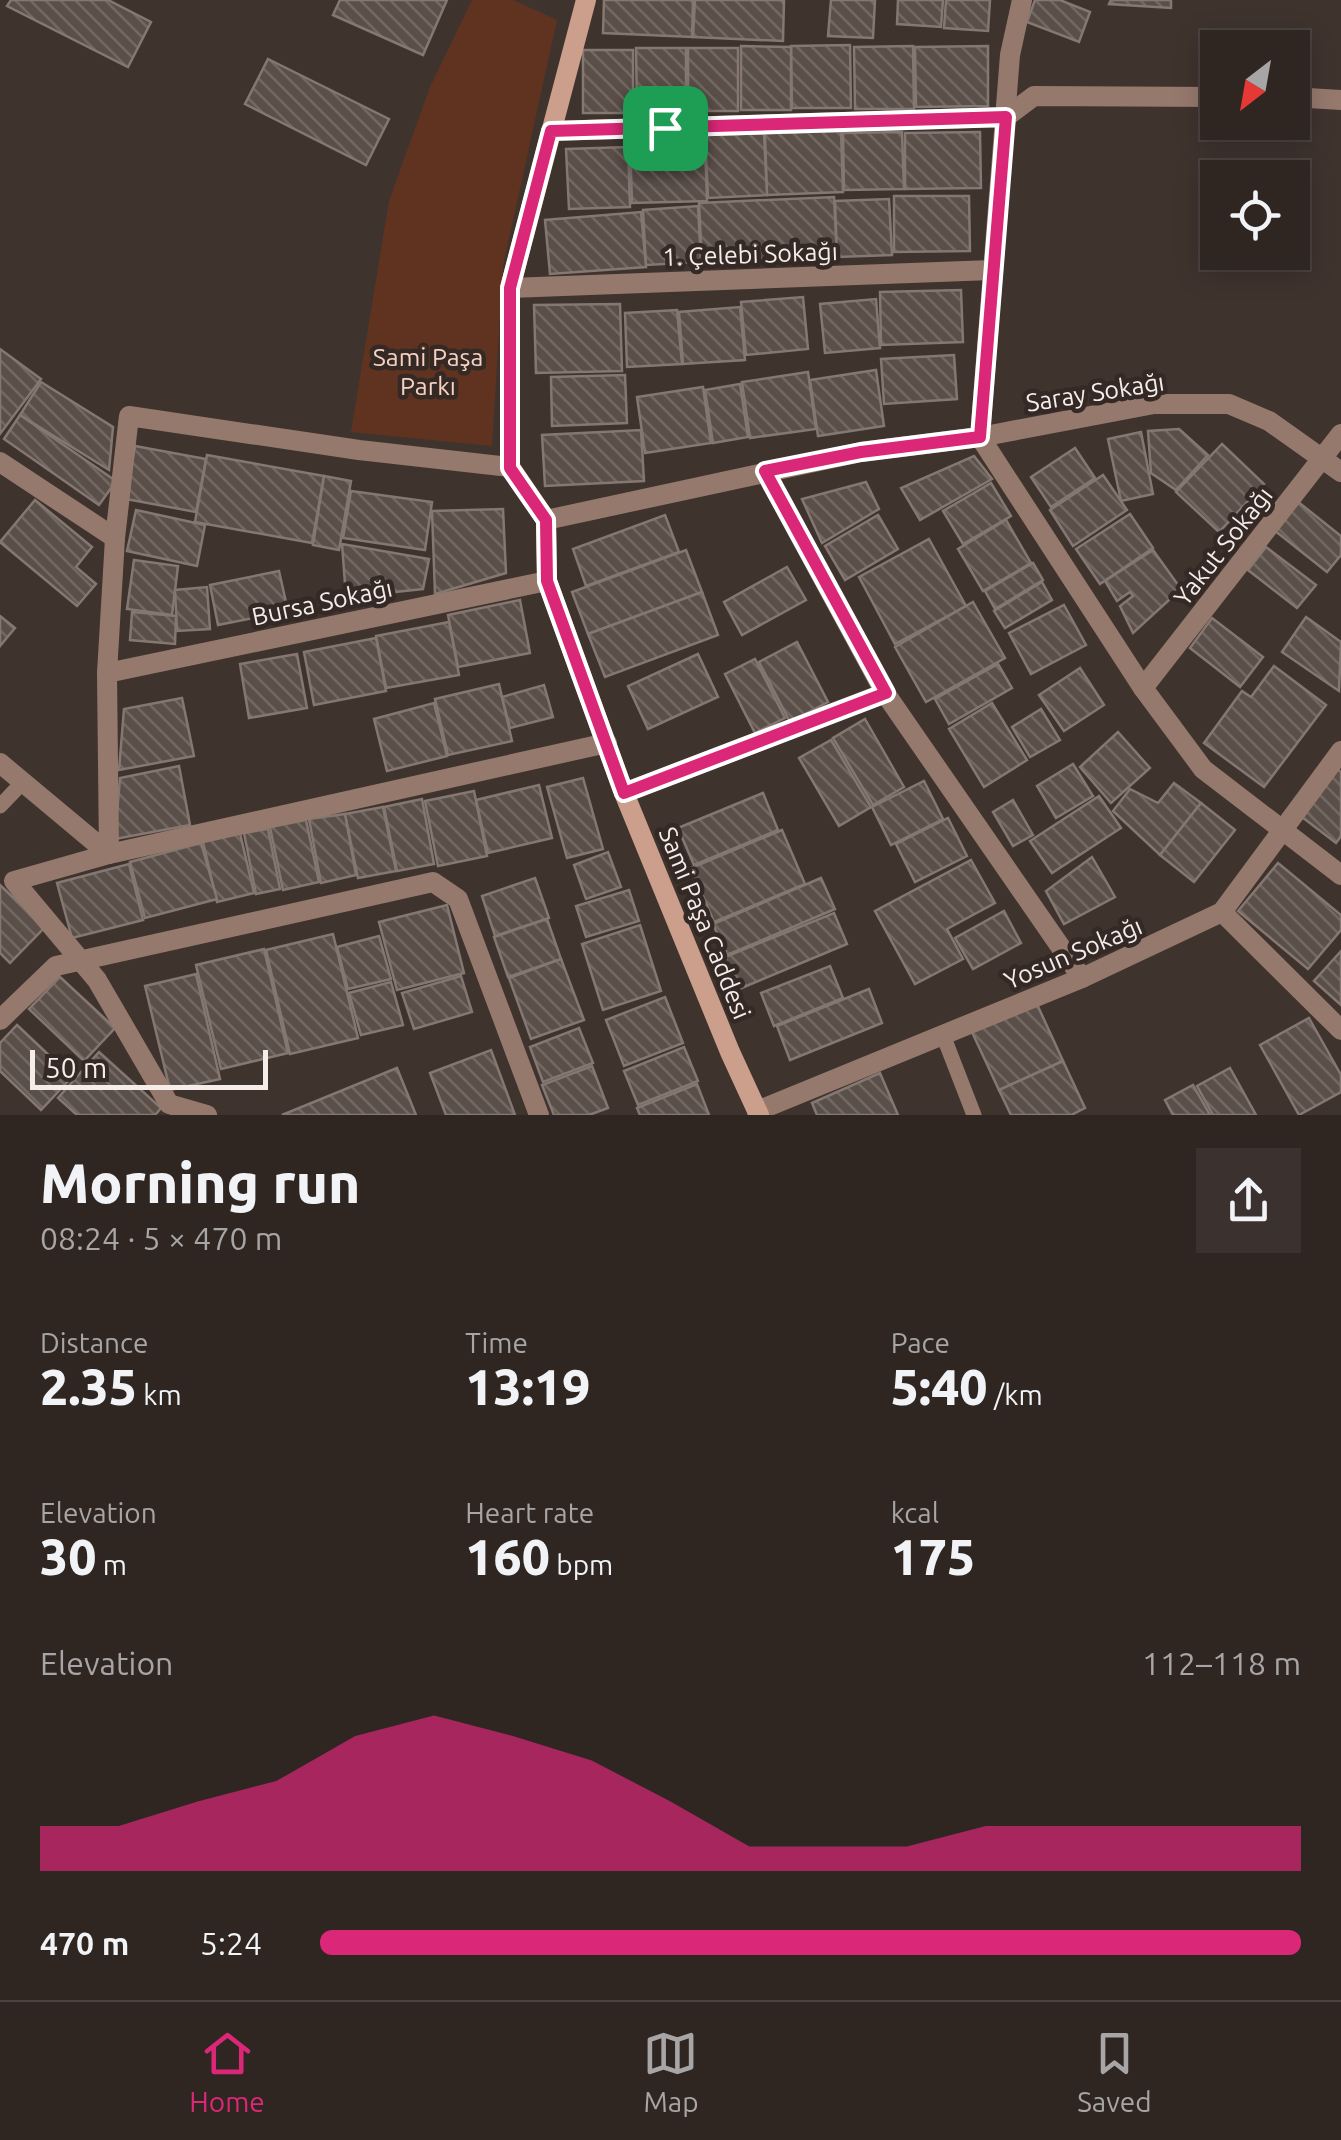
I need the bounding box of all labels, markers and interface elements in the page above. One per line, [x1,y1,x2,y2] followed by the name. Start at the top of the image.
[1200,30,1310,140] north arrow
[1200,30,1310,270] map controls
[623,86,708,171] pin
[638,101,693,156] icon: arrive
[1200,160,1310,270] button: locate
[662,237,838,271] street label: 1. Çelebi Sokağı
[373,343,483,400] park label: Sami Paşa Parkı
[1024,367,1166,417] street label: Saray Sokağı
[1168,481,1278,611] street label: Yakut Sokağı
[249,573,395,631] street label: Bursa Sokağı
[654,823,756,1023] street label: Sami Paşa Caddesi
[1000,911,1146,995] street label: Yosun Sokağı
[30,1045,268,1090] scale bar
[45,1052,107,1083] text: 50 m
[1196,1148,1301,1253] button: share
[40,1152,361,1213] text: Morning run
[40,1220,282,1256] text: 08:24 · 5 × 470 m
[40,1327,148,1358] text: Distance
[465,1327,528,1358] text: Time
[891,1327,950,1358] text: Pace
[40,1358,137,1414] text: 2.35
[465,1358,590,1414] text: 13:19
[891,1358,988,1414] text: 5:40
[137,1379,182,1410] text: km
[988,1379,1043,1410] text: /km
[40,1497,157,1528] text: Elevation
[465,1497,594,1528] text: Heart rate
[891,1497,939,1528] text: kcal
[40,1528,96,1584] text: 30
[465,1528,550,1584] text: 160
[891,1528,975,1584] text: 175
[96,1549,127,1580] text: m
[550,1549,613,1580] text: bpm
[40,1645,173,1681] text: Elevation
[1142,1645,1301,1681] text: 112–118 m
[40,1925,129,1961] text: 470 m
[200,1925,262,1961] text: 5:24
[189,2026,265,2117] tab: Home
[643,2026,699,2117] tab: Map
[1077,2026,1152,2117] tab: Saved

